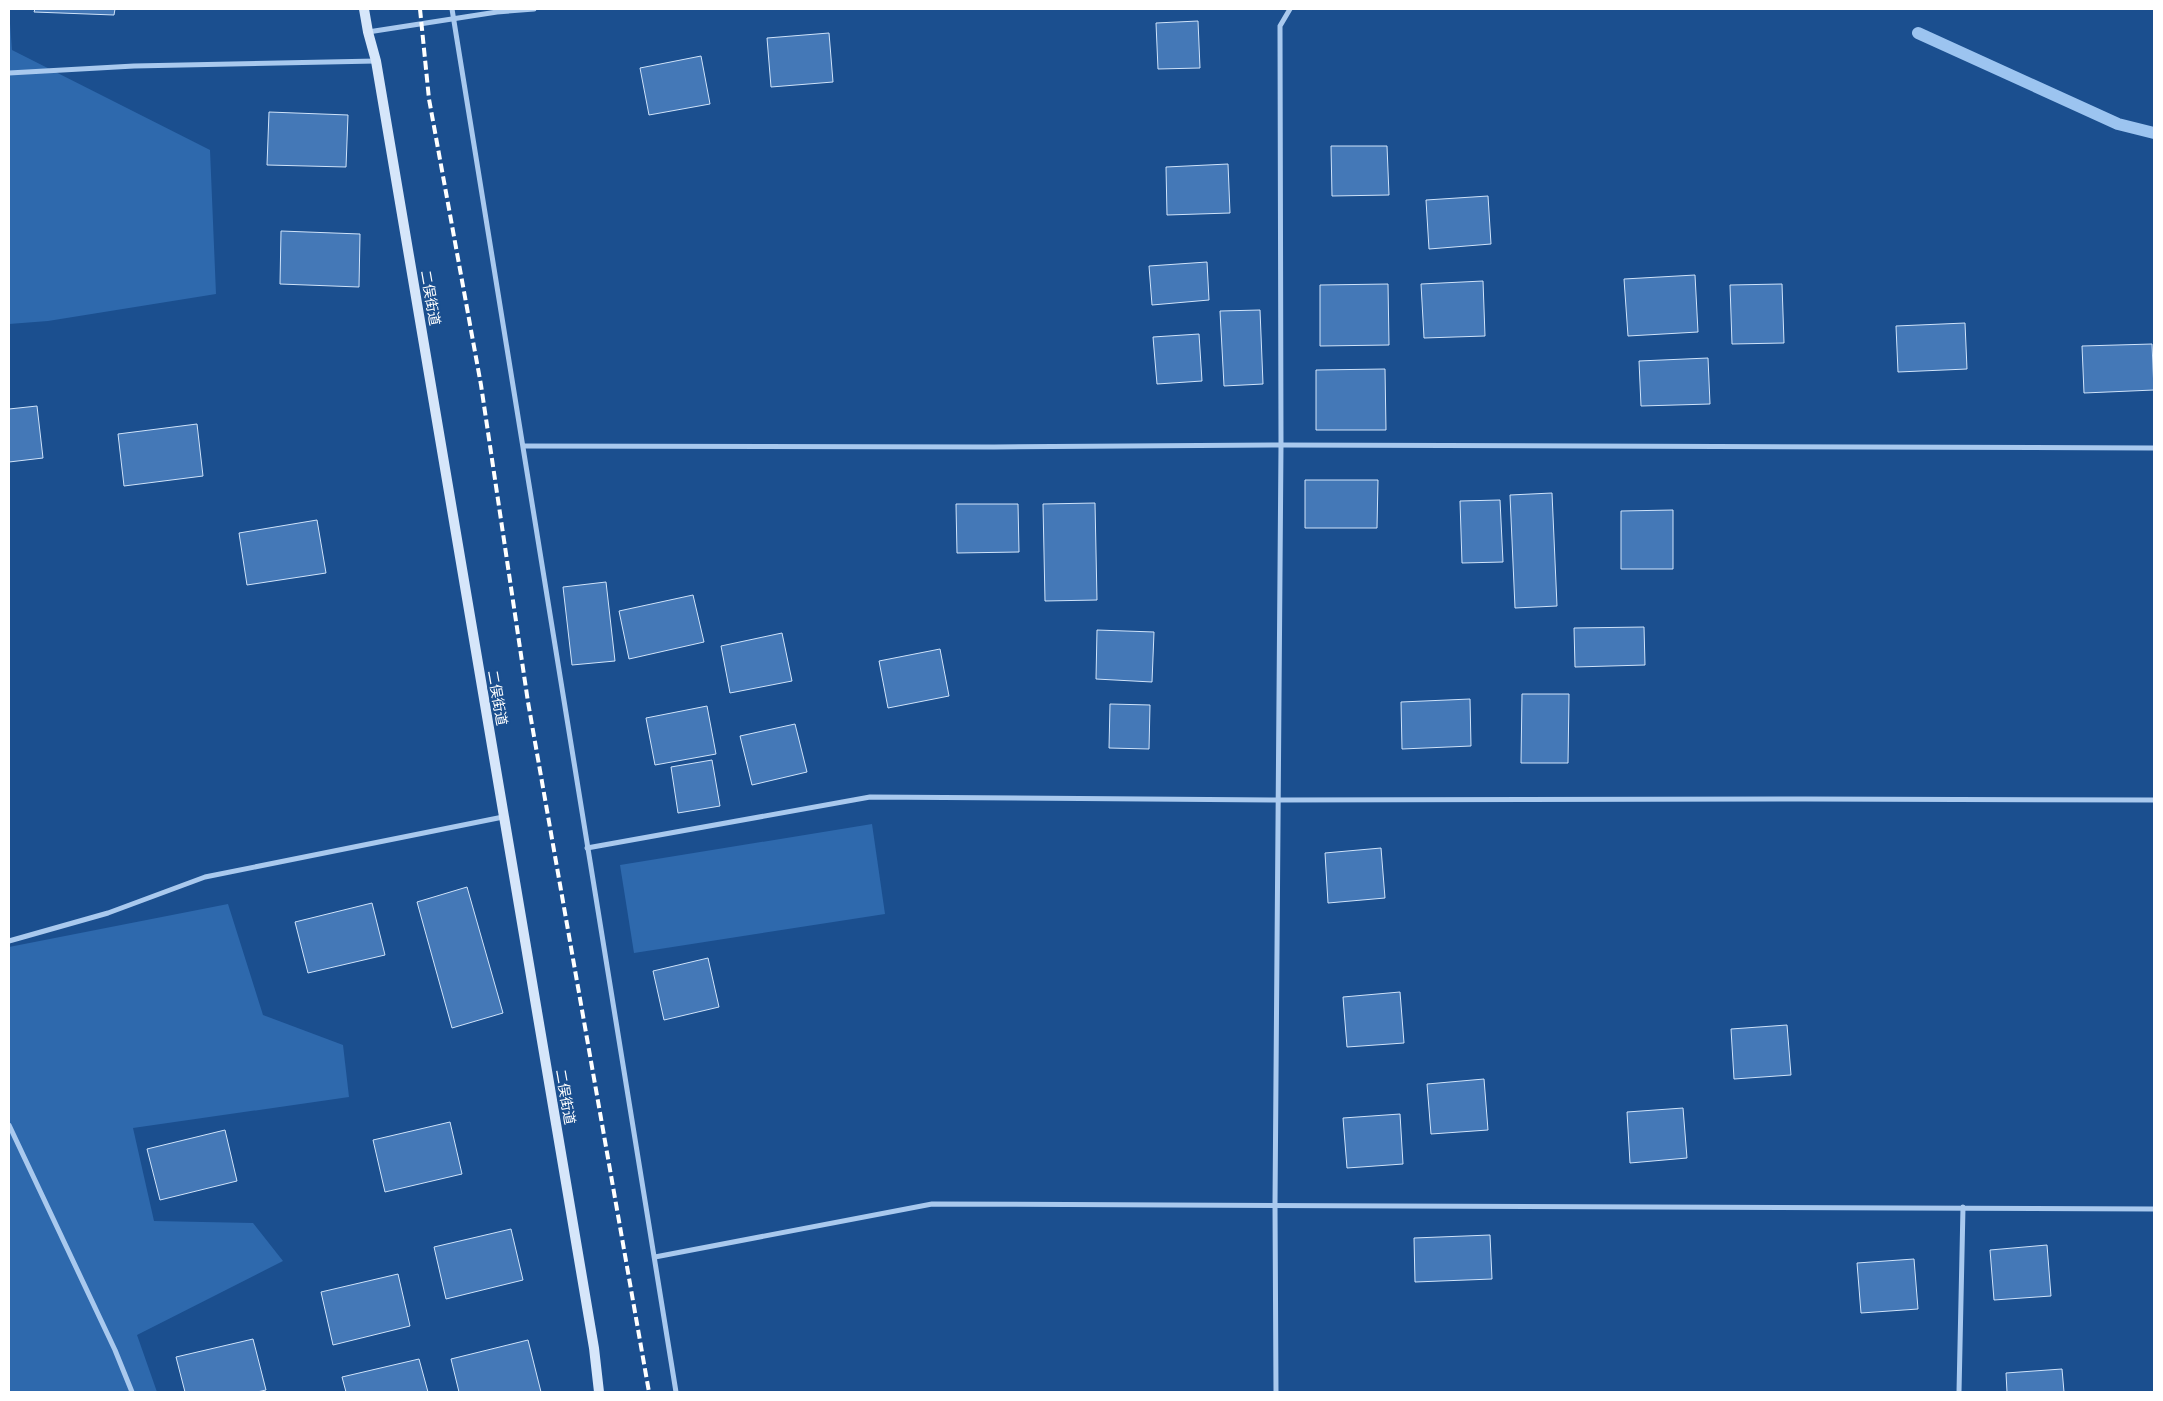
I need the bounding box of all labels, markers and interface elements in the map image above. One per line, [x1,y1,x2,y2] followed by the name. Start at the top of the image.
[416,269,444,327] street label: 二俣街道
[483,669,511,727] street label: 二俣街道
[551,1068,579,1126] street label: 二俣街道

